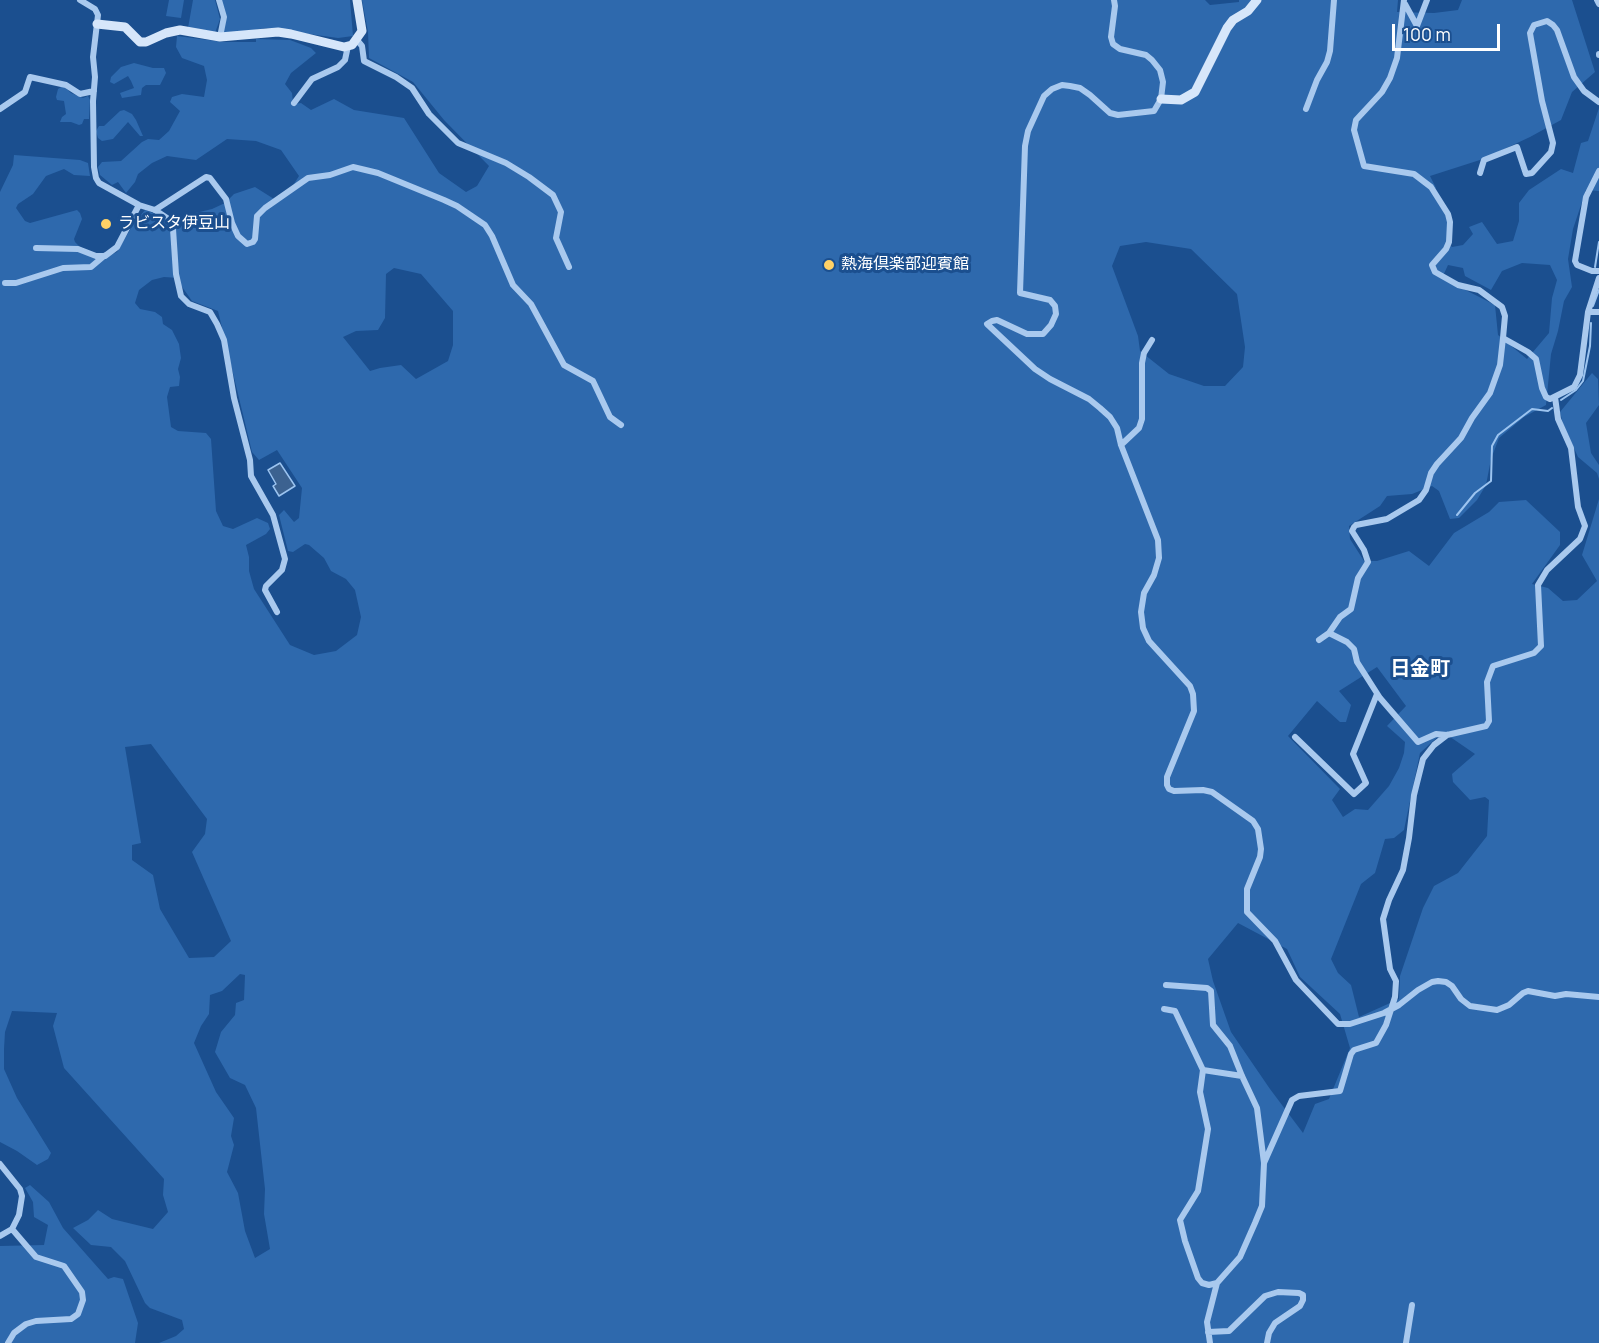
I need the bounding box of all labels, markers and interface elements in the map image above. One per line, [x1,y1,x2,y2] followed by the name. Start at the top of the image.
[1395,12,1503,50] scale bar
[1403,22,1451,46] text: 100 m
[118,214,230,234] place label: ラビスタ伊豆山
[99,217,113,231] marker: ラビスタ伊豆山
[841,255,969,275] place label: 熱海倶楽部迎賓館
[822,258,836,272] marker: 熱海倶楽部迎賓館
[1390,657,1450,681] district label: 日金町

